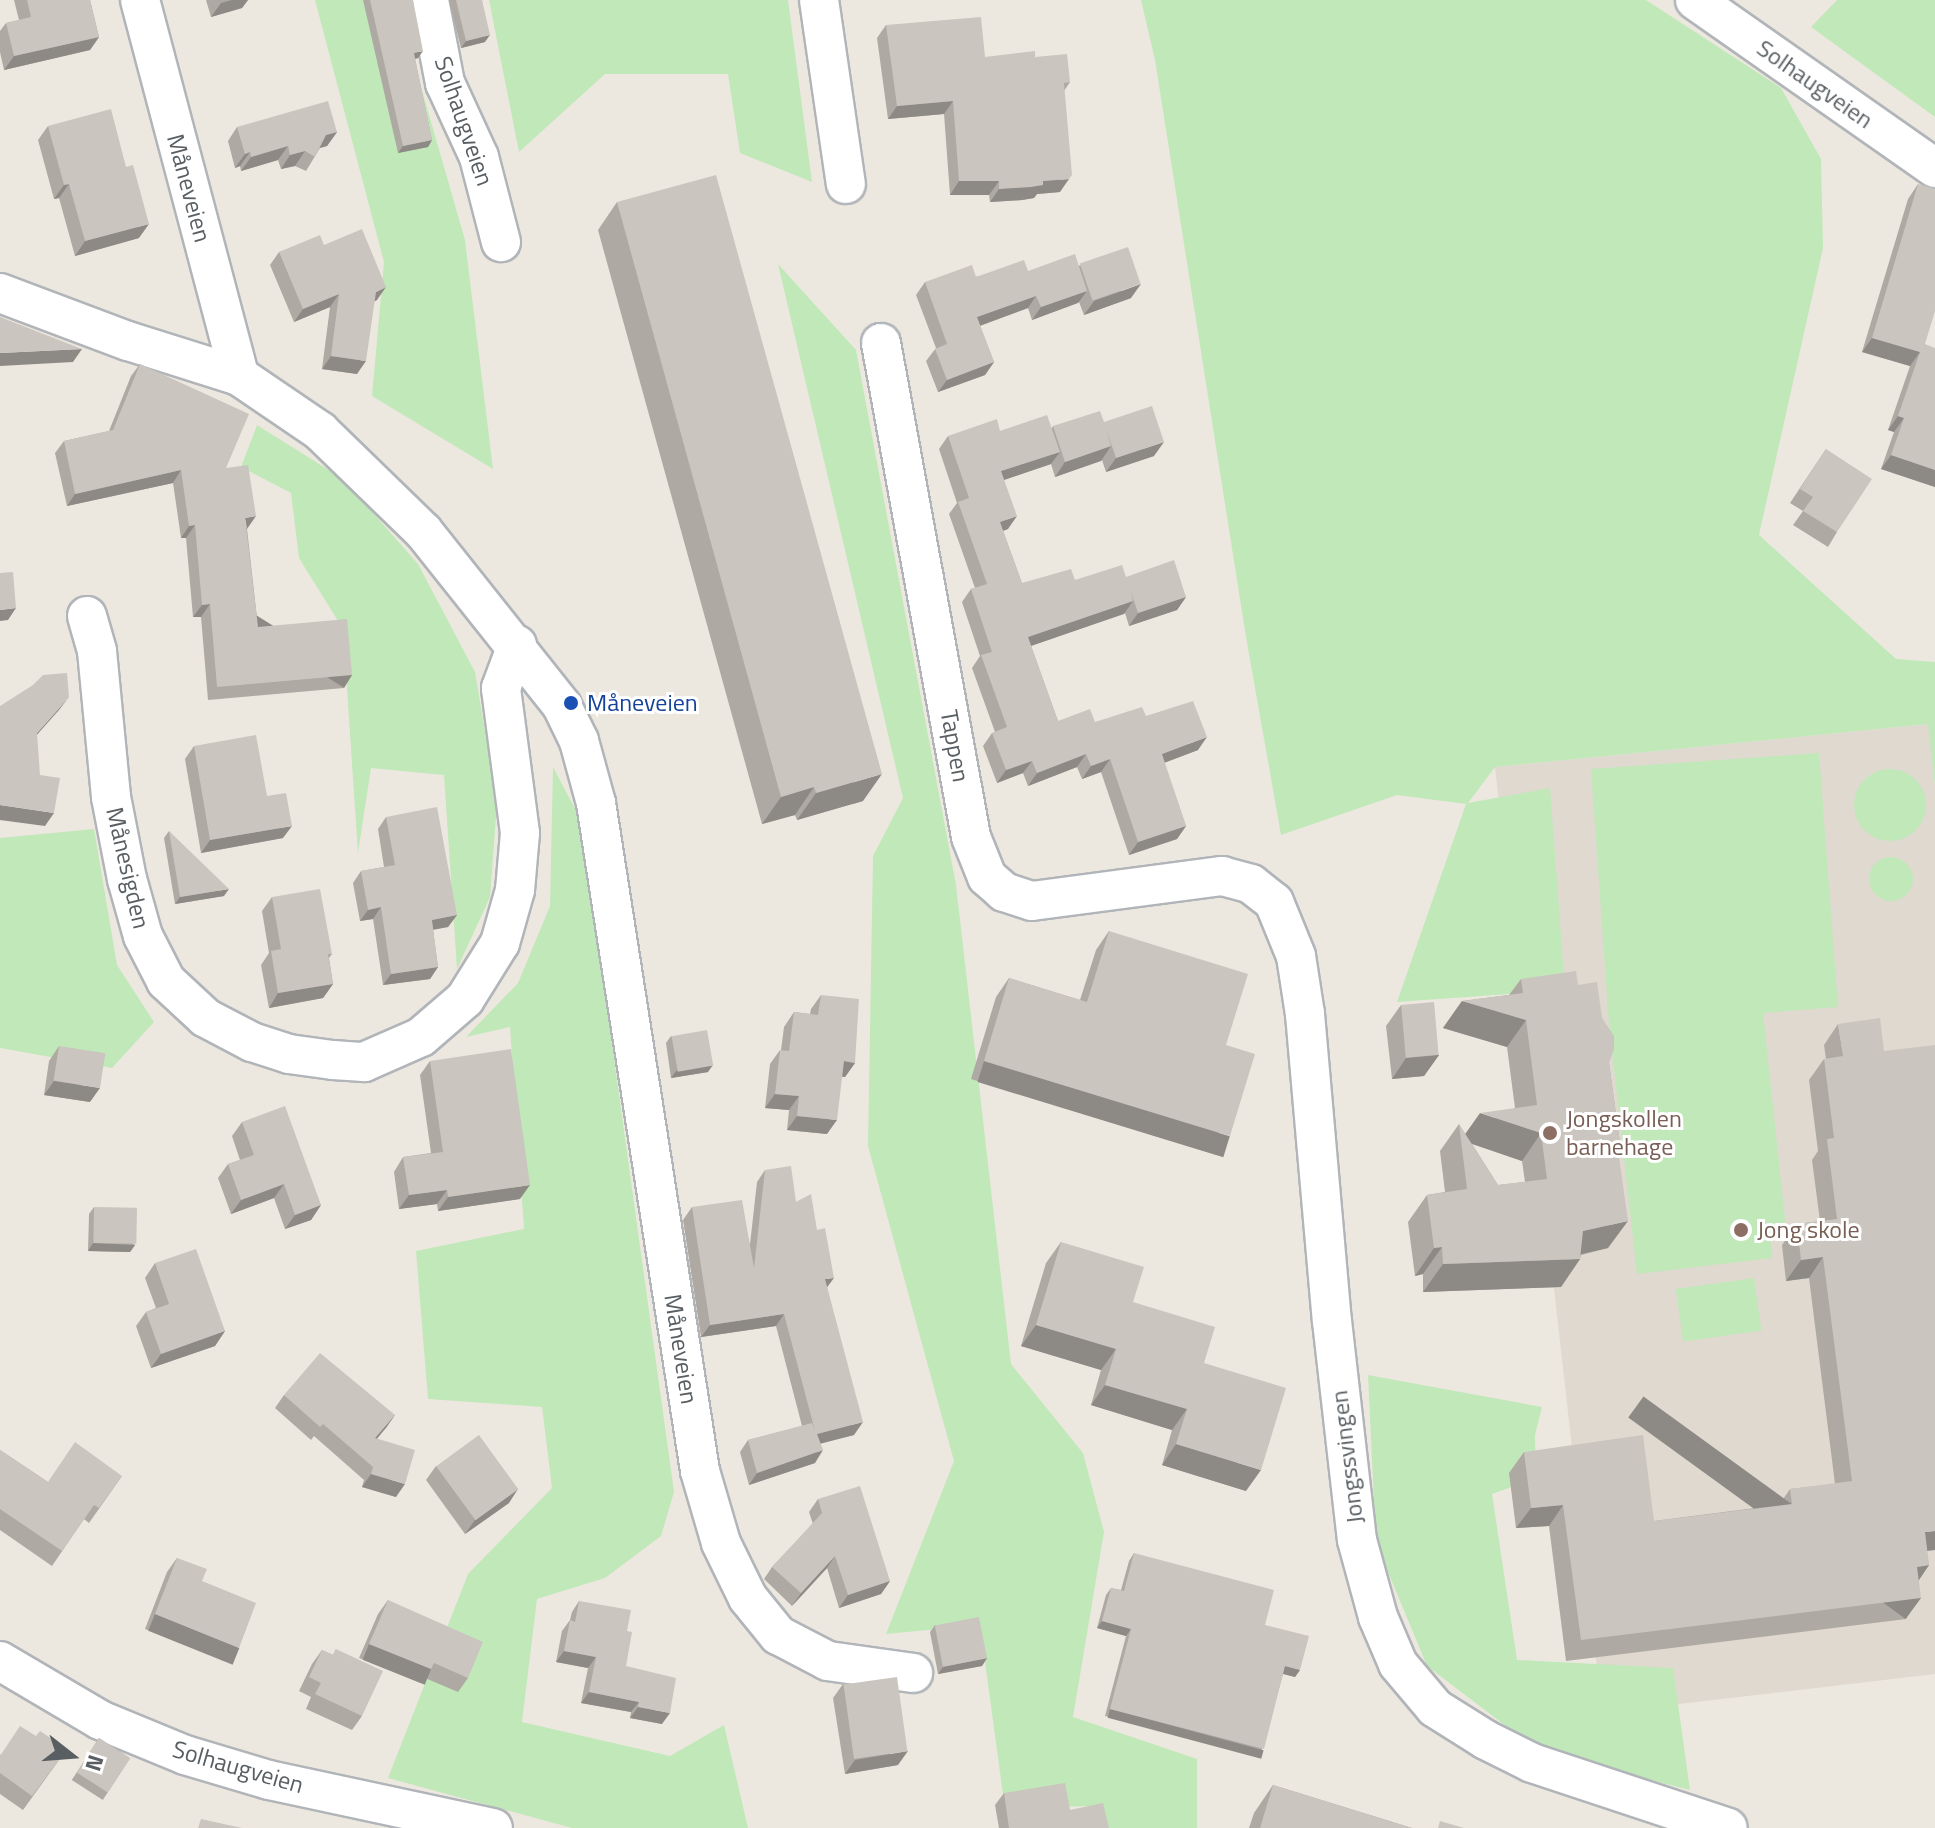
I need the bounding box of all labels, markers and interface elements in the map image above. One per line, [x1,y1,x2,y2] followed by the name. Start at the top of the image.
[1751,34,1879,134] street label: Solhaugveien
[428,53,500,189] street label: Solhaugveien
[161,131,217,245] street label: Måneveien
[587,689,698,717] place label: Måneveien
[562,694,580,712] marker: Måneveien
[934,708,976,784] street label: Tappen
[100,805,156,931] street label: Månesigden
[1566,1105,1682,1161] place label: Jongskollen barnehage
[1541,1124,1559,1142] marker: Jongskollen barnehage
[1757,1216,1860,1244] place label: Jong skole
[1732,1221,1750,1239] marker: Jong skole
[658,1292,704,1406] street label: Måneveien
[1325,1389,1369,1525] street label: Jongssvingen
[32,1716,112,1796] north arrow
[169,1735,307,1799] street label: Solhaugveien
[76,1751,113,1775] text: N

